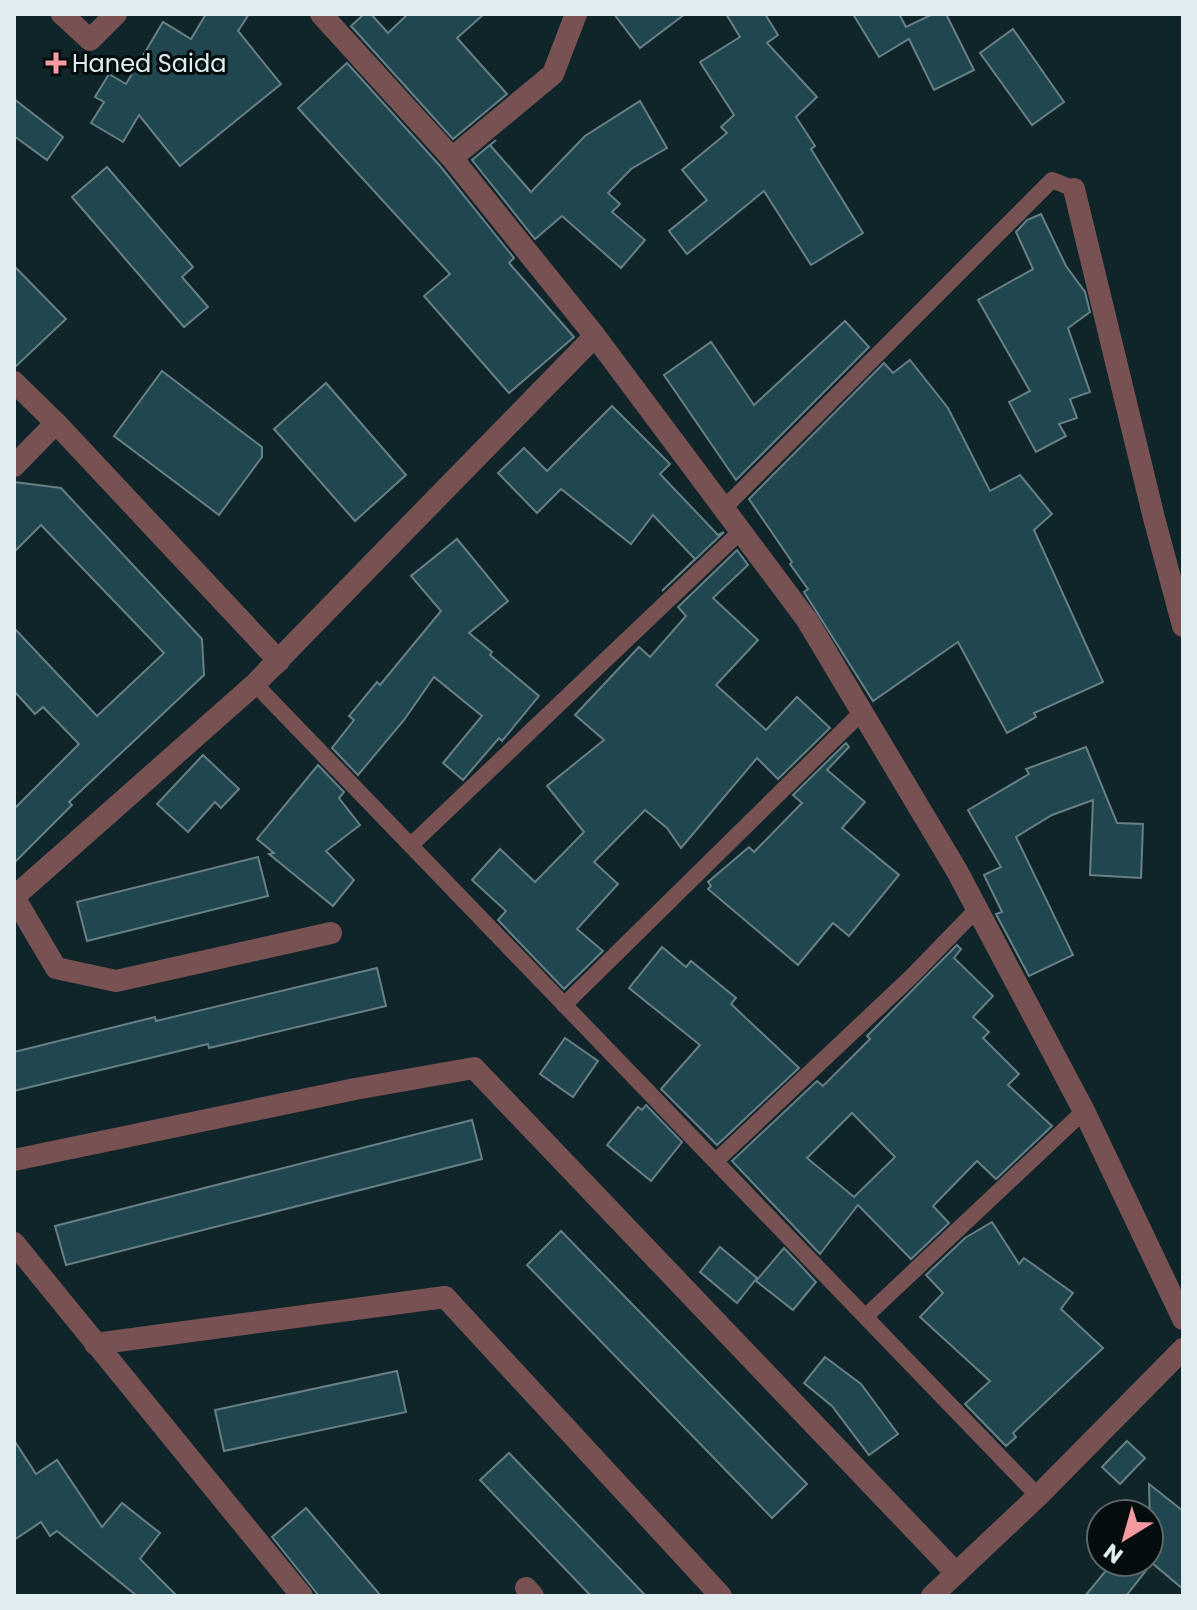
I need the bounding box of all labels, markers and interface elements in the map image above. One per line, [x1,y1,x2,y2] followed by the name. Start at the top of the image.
[72,47,226,80] place label: Haned Saida
[47,54,65,72] marker: Haned Saida
[1085,1498,1165,1578] north arrow
[1097,1536,1129,1571] text: N

